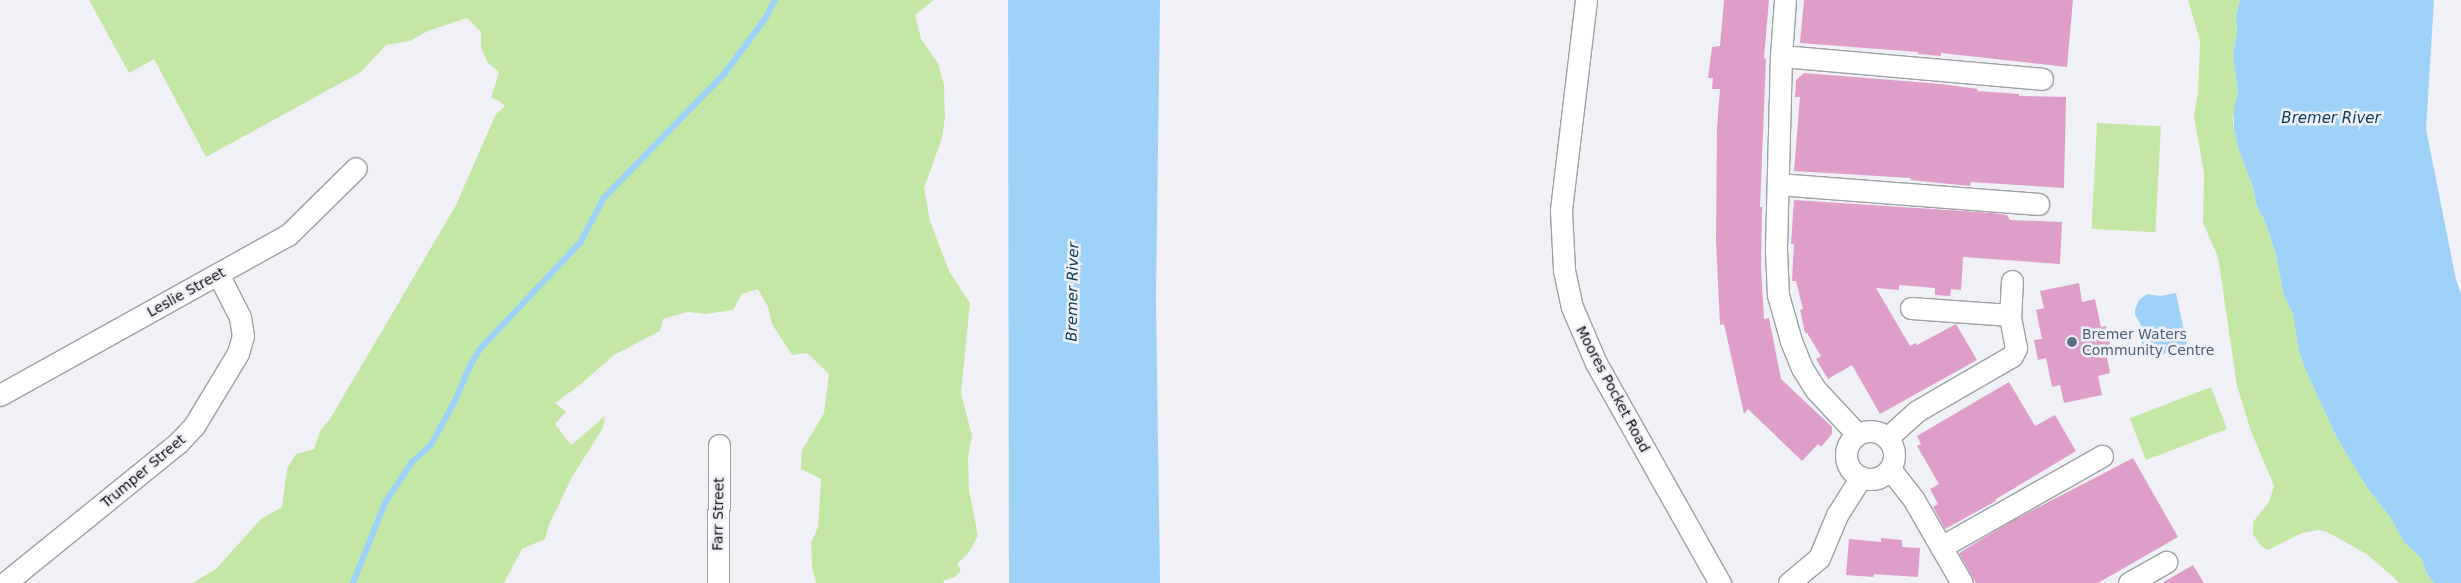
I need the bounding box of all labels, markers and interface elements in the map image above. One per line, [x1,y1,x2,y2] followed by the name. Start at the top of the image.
[2281,110,2381,128] water label: Bremer River
[1063,242,1083,342] water label: Bremer River
[144,264,228,320] street label: Leslie Street
[1573,323,1653,455] street label: Moores Pocket Road
[2082,326,2214,358] place label: Bremer Waters Community Centre
[2066,336,2078,348] marker: Bremer Waters Community Centre
[97,431,189,511] street label: Trumper Street
[709,477,727,551] street label: Farr Street

